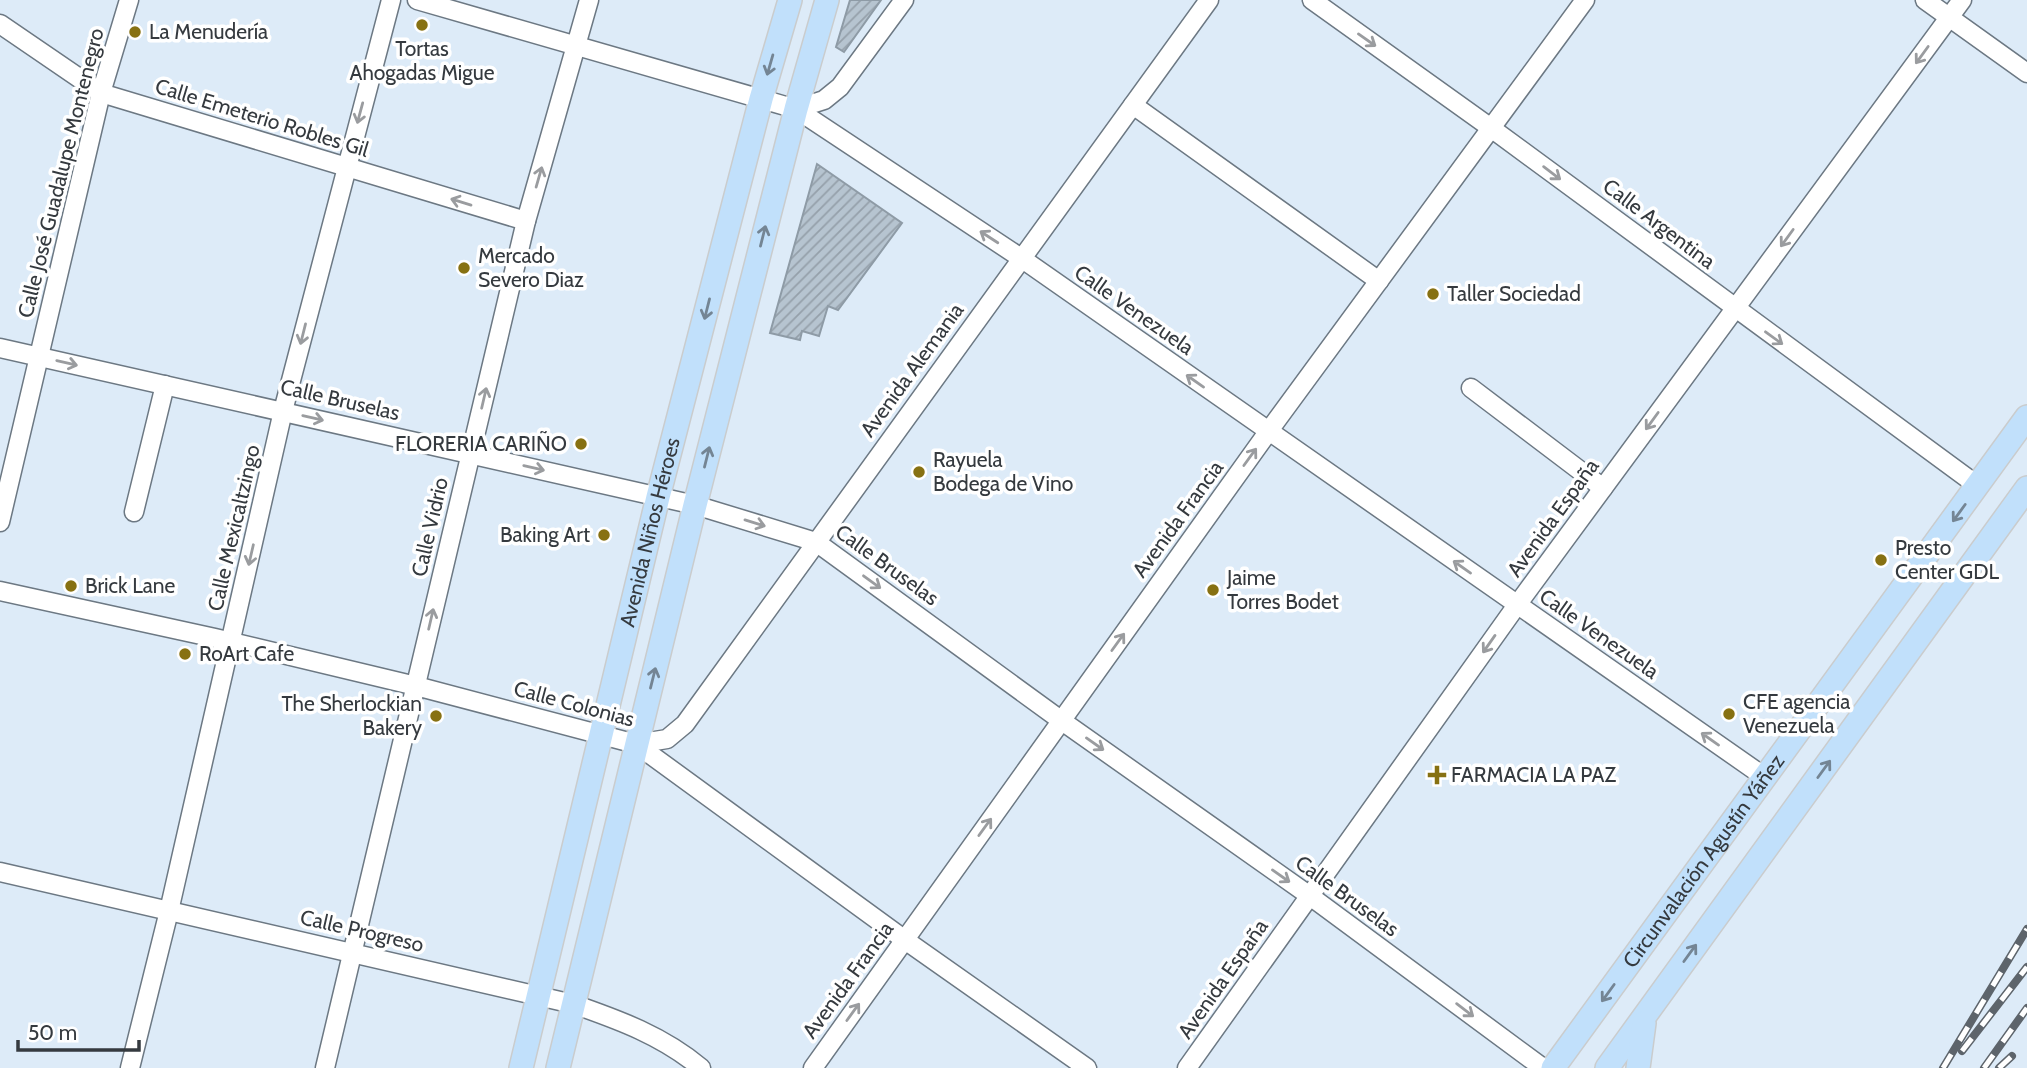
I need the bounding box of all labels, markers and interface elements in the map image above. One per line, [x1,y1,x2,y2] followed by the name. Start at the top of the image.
[414,17,430,33] marker: Tortas Ahogadas Migue
[149,19,268,44] place label: La Menudería
[127,24,143,40] marker: La Menudería
[12,26,109,320] street label: Calle José Guadalupe Montenegro
[1357,32,1376,47] one-way arrow
[349,36,495,85] place label: Tortas Ahogadas Migue
[1915,45,1929,64] one-way arrow
[763,54,776,76] one-way arrow
[152,73,372,162] street label: Calle Emeterio Robles Gil
[353,101,366,124] one-way arrow
[533,166,546,189] one-way arrow
[1542,166,1561,180] one-way arrow
[1598,173,1720,274] street label: Calle Argentina
[450,194,472,207] one-way arrow
[758,225,771,247] one-way arrow
[1780,228,1794,247] one-way arrow
[980,229,999,244] one-way arrow
[478,243,584,292] place label: Mercado Severo Diaz
[1070,259,1199,360] street label: Calle Venezuela
[456,260,472,276] marker: Mercado Severo Diaz
[1447,281,1581,306] place label: Taller Sociedad
[1425,286,1441,302] marker: Taller Sociedad
[700,297,713,320] one-way arrow
[855,298,968,441] street label: Avenida Alemania
[296,322,309,344] one-way arrow
[1764,330,1783,345] one-way arrow
[55,356,78,370] one-way arrow
[278,374,402,425] street label: Calle Bruselas
[1186,374,1205,388] one-way arrow
[478,387,491,410] one-way arrow
[301,412,323,425] one-way arrow
[1645,412,1660,431] one-way arrow
[395,430,567,456] place label: FLORERIA CARIÑO
[614,434,685,629] street label: Avenida Niños Héroes
[573,436,589,452] marker: FLORERIA CARIÑO
[202,442,265,613] street label: Calle Mexicaltzingo
[701,446,714,469] one-way arrow
[933,447,1073,496] place label: Rayuela Bodega de Vino
[1243,448,1257,467] one-way arrow
[1501,454,1604,582] street label: Avenida España
[1127,455,1228,582] street label: Avenida Francia
[522,461,545,475] one-way arrow
[911,464,927,480] marker: Rayuela Bodega de Vino
[406,475,453,579] street label: Calle Vidrio
[1951,503,1966,522] one-way arrow
[744,517,766,530] one-way arrow
[831,519,944,611] street label: Calle Bruselas
[500,522,590,547] place label: Baking Art
[596,527,612,543] marker: Baking Art
[1895,535,1999,584] place label: Presto Center GDL
[244,543,257,566] one-way arrow
[1873,552,1889,568] marker: Presto Center GDL
[1453,560,1472,574] one-way arrow
[1226,565,1339,614] place label: Jaime Torres Bodet
[85,573,176,598] place label: Brick Lane
[862,574,881,589] one-way arrow
[63,578,79,594] marker: Brick Lane
[1205,582,1221,598] marker: Jaime Torres Bodet
[1535,583,1664,684] street label: Calle Venezuela
[425,608,439,631] one-way arrow
[1111,633,1125,652] one-way arrow
[1481,634,1496,653] one-way arrow
[199,641,295,666] place label: RoArt Cafe
[177,646,193,662] marker: RoArt Cafe
[647,667,660,690] one-way arrow
[511,675,637,732] street label: Calle Colonias
[1743,689,1850,738] place label: CFE agencia Venezuela
[282,691,422,740] place label: The Sherlockian Bakery
[1721,706,1737,722] marker: CFE agencia Venezuela
[428,708,444,724] marker: The Sherlockian Bakery
[1700,732,1720,746] one-way arrow
[1085,737,1104,752] one-way arrow
[1617,749,1789,972] street label: Circunvalación Agustín Yáñez
[1817,760,1831,779] one-way arrow
[1451,762,1616,787] place label: FARMACIA LA PAZ
[1429,767,1445,783] marker: FARMACIA LA PAZ
[978,818,993,837] one-way arrow
[1291,850,1404,942] street label: Calle Bruselas
[1271,868,1290,883] one-way arrow
[298,904,426,957] street label: Calle Progreso
[1172,914,1273,1043] street label: Avenida España
[797,916,898,1043] street label: Avenida Francia
[1683,944,1697,963] one-way arrow
[1601,984,1616,1003] one-way arrow
[846,1003,860,1022] one-way arrow
[1455,1003,1473,1018] one-way arrow
[18,1009,138,1052] scale bar
[28,1020,77,1045] text: 50 m

